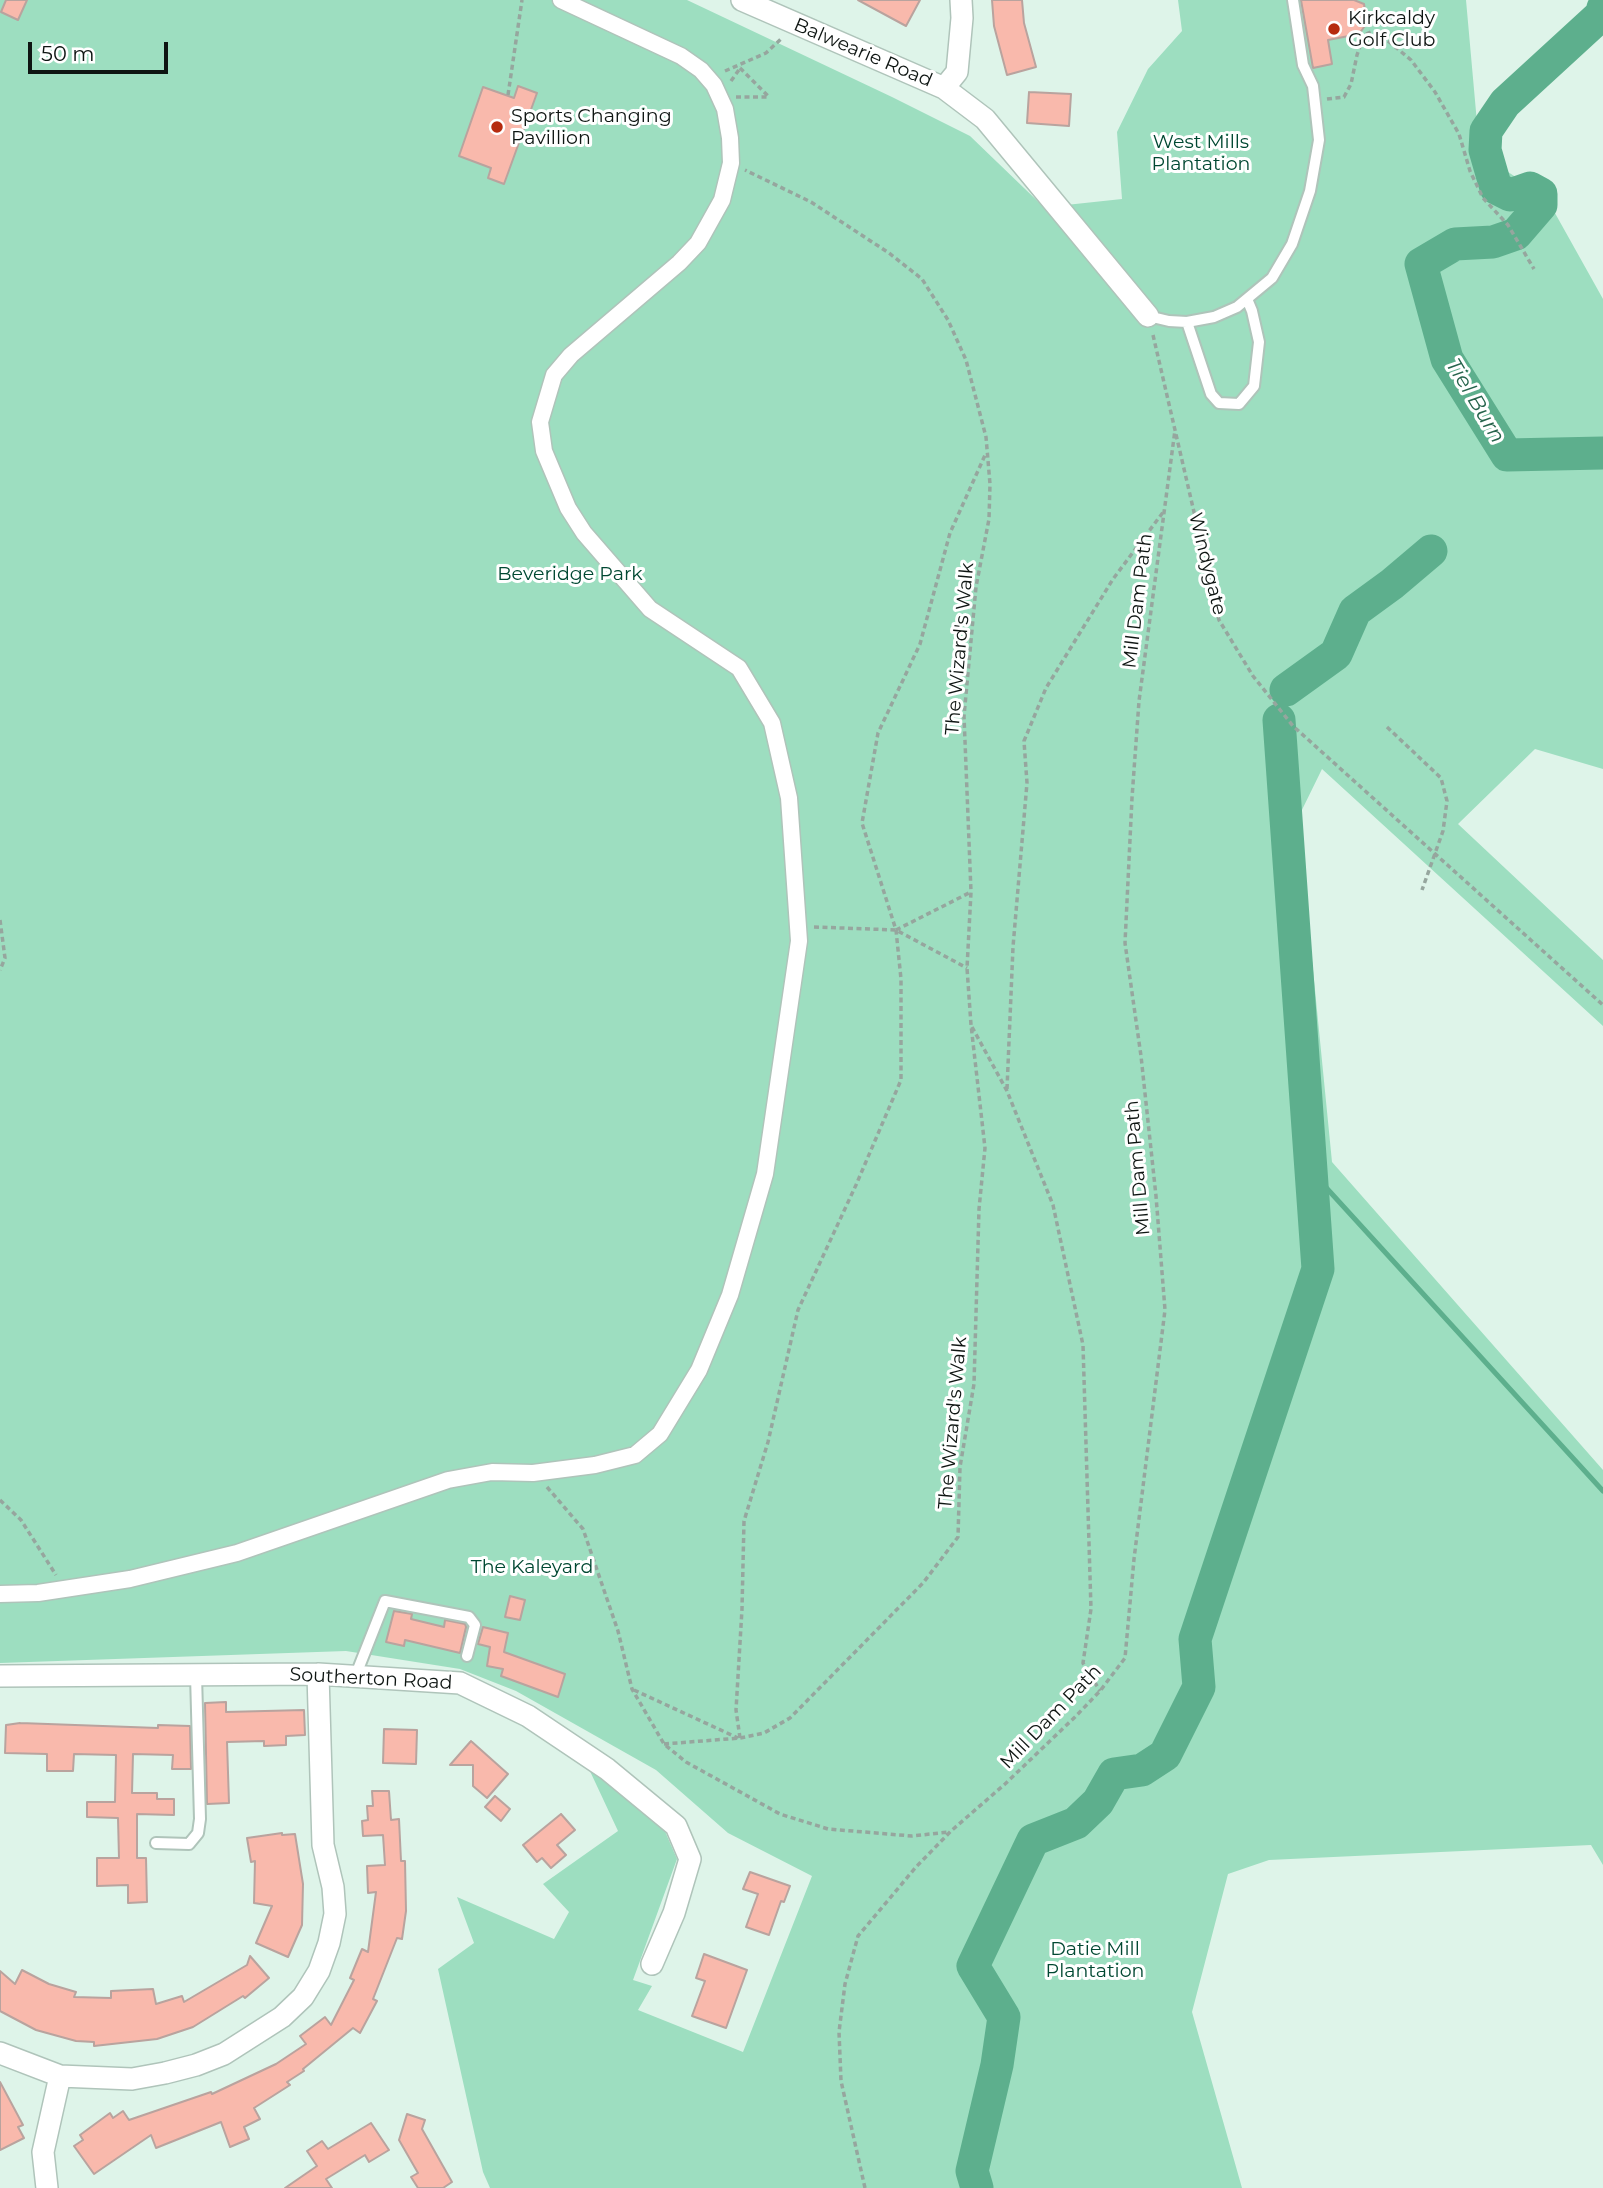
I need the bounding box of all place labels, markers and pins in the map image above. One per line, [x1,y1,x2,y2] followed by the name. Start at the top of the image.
[1348,7,1435,51] place label: Kirkcaldy Golf Club
[1326,21,1342,37] marker: Kirkcaldy Golf Club
[511,105,672,149] place label: Sports Changing Pavillion
[489,119,505,135] marker: Sports Changing Pavillion

